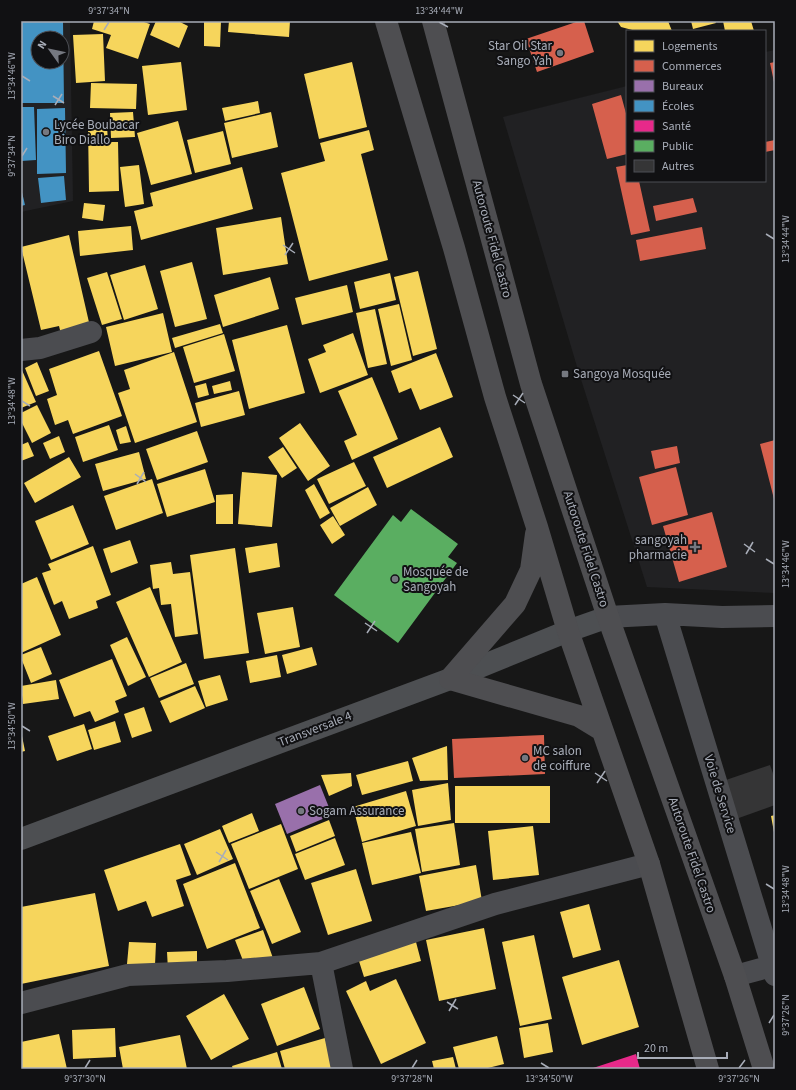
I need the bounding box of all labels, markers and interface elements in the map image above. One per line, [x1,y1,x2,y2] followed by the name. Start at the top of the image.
[88,4,130,18] text: 9°37'34"N
[415,4,463,18] text: 13°34'44"W
[30,30,70,70] north arrow
[626,30,766,182] legend
[488,37,552,70] place label: Star Oil Star Sango Yah
[34,38,50,52] text: N
[662,38,717,55] text: Logements
[555,48,565,58] marker: Star Oil Star Sango Yah
[5,52,19,100] text: 13°34'46"W
[662,58,721,75] text: Commerces
[662,78,704,95] text: Bureaux
[662,98,694,115] text: Écoles
[54,116,140,149] place label: Lycée Boubacar Biro Diallo
[662,118,691,135] text: Santé
[41,127,51,137] marker: Lycée Boubacar Biro Diallo
[5,135,19,177] text: 9°37'34"N
[662,138,694,155] text: Public
[662,158,694,175] text: Autres
[468,178,516,300] street label: Autoroute Fidel Castro
[779,215,793,263] text: 13°34'44"W
[573,365,671,383] place label: Sangoya Mosquée
[560,369,570,379] marker: Sangoya Mosquée
[5,377,19,425] text: 13°34'48"W
[559,489,613,609] street label: Autoroute Fidel Castro
[629,531,687,564] place label: sangoyah pharmacie
[779,540,793,588] text: 13°34'46"W
[690,542,700,552] marker: sangoyah pharmacie
[403,563,468,596] place label: Mosquée de Sangoyah
[390,574,400,584] marker: Mosquée de Sangoyah
[5,702,19,750] text: 13°34'50"W
[276,707,355,751] street label: Transversale 4
[533,742,591,775] place label: MC salon de coiffure
[699,752,741,836] street label: Voie de Service
[520,753,530,763] marker: MC salon de coiffure
[664,795,720,915] street label: Autoroute Fidel Castro
[309,802,405,820] place label: Sogam Assurance
[296,806,306,816] marker: Sogam Assurance
[779,865,793,913] text: 13°34'48"W
[779,994,793,1036] text: 9°37'26"N
[638,1034,727,1060] scale bar
[644,1040,668,1057] text: 20 m
[64,1072,106,1086] text: 9°37'30"N
[391,1072,433,1086] text: 9°37'28"N
[525,1072,573,1086] text: 13°34'50"W
[718,1072,760,1086] text: 9°37'26"N

